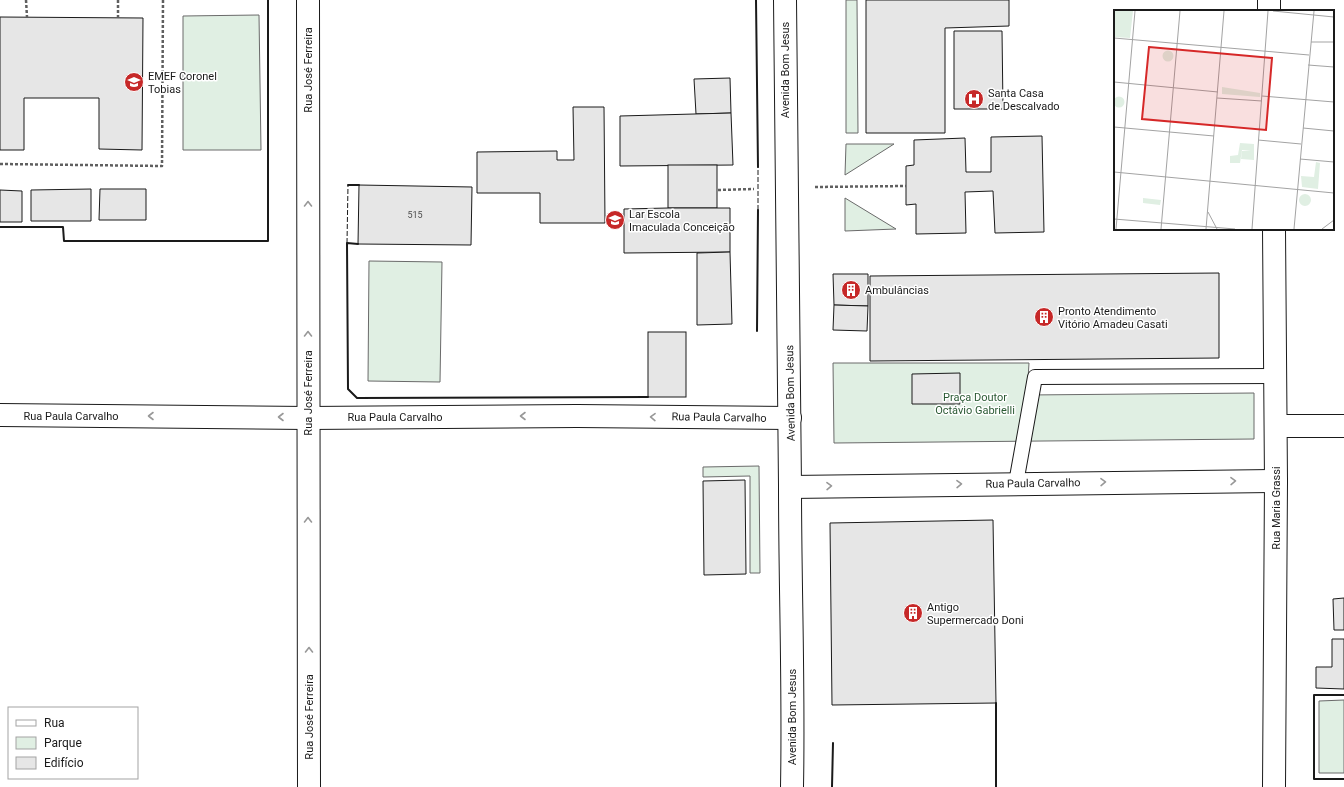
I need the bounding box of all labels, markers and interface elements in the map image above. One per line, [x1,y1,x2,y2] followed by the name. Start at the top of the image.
[1114,10,1334,230] inset map
[779,21,792,118] street label: Avenida Bom Jesus
[302,27,315,113] street label: Rua José Ferreira
[148,70,217,96] place label: EMEF Coronel Tobias
[123,71,145,93] school or university icon: EMEF Coronel Tobias
[988,87,1060,113] place label: Santa Casa de Descalvado
[963,88,985,110] hospital icon: Santa Casa de Descalvado
[304,201,312,207] one-way arrow
[629,208,735,234] place label: Lar Escola Imaculada Conceição
[604,209,626,231] school or university icon: Lar Escola Imaculada Conceição
[407,210,423,220] house number: 515
[840,279,862,301] building icon: Ambulâncias
[865,284,929,297] place label: Ambulâncias
[1058,305,1168,331] place label: Pronto Atendimento Vitório Amadeu Casati
[1033,306,1055,328] building icon: Pronto Atendimento Vitório Amadeu Casati
[304,331,312,337] one-way arrow
[783,344,798,441] street label: Avenida Bom Jesus
[302,350,315,436] street label: Rua José Ferreira
[935,391,1015,417] park label: Praça Doutor Octávio Gabrielli
[23,410,119,423] street label: Rua Paula Carvalho
[671,410,767,425] street label: Rua Paula Carvalho
[347,411,443,424] street label: Rua Paula Carvalho
[148,412,154,420] one-way arrow
[520,412,526,420] one-way arrow
[278,413,284,422] one-way arrow
[650,413,656,421] one-way arrow
[1270,466,1283,550] street label: Rua Maria Grassi
[985,476,1081,491] street label: Rua Paula Carvalho
[1230,477,1236,485] one-way arrow
[1100,478,1106,486] one-way arrow
[956,480,962,488] one-way arrow
[826,482,832,490] one-way arrow
[304,517,312,523] one-way arrow
[927,601,1024,627] place label: Antigo Supermercado Doni
[902,602,924,624] building icon: Antigo Supermercado Doni
[305,647,313,653] one-way arrow
[786,668,799,765] street label: Avenida Bom Jesus
[303,674,316,760] street label: Rua José Ferreira
[8,707,138,779] legend
[44,716,65,730] text: Rua
[44,736,82,750] text: Parque
[44,756,84,770] text: Edifício

